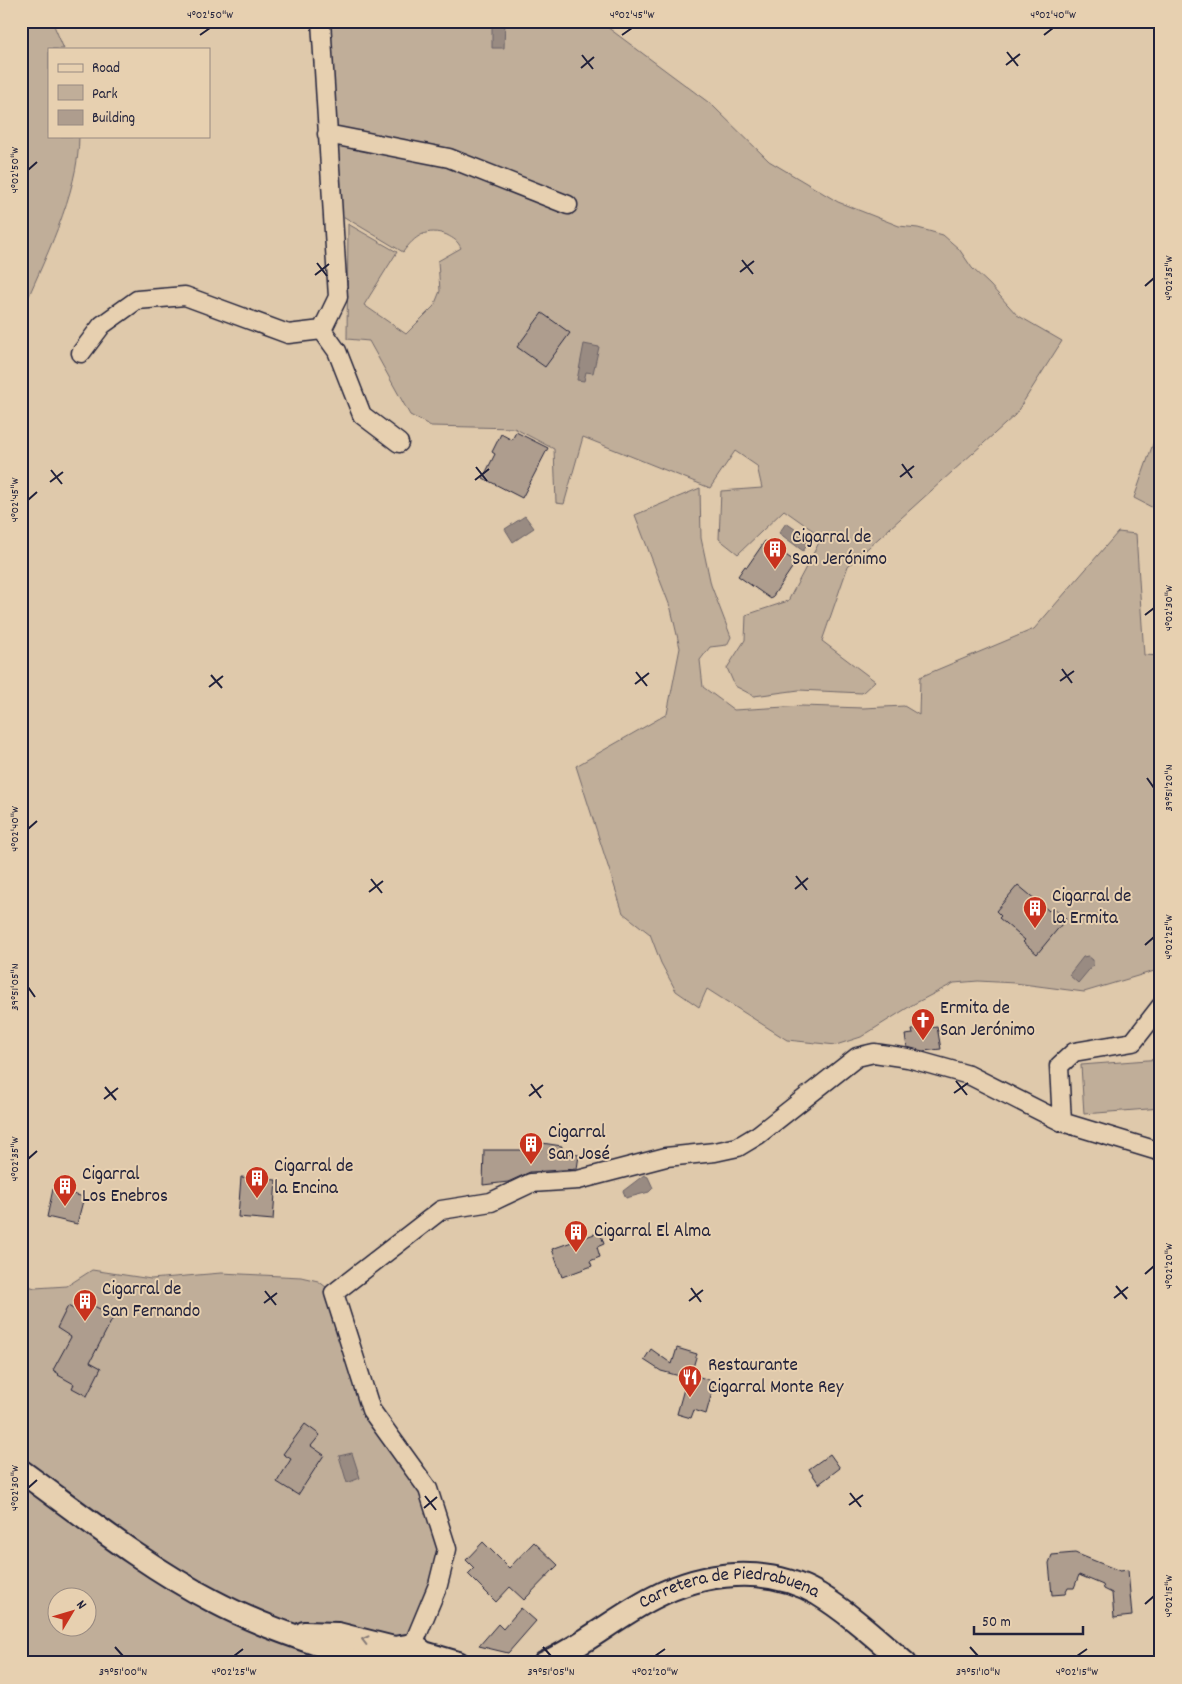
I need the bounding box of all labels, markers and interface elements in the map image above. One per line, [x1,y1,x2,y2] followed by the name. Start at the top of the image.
[187,7,233,24] text: 4°02'50"W
[610,7,654,24] text: 4°02'45"W
[1030,7,1076,24] text: 4°02'40"W
[48,48,210,138] legend
[92,58,120,80] text: Road
[92,84,118,106] text: Park
[92,108,135,130] text: Building
[7,147,24,193] text: 4°02'50"W
[1161,255,1178,301] text: 4°02'35"W
[7,478,24,522] text: 4°02'45"W
[792,525,887,574] place label: Cigarral de San Jerónimo
[762,536,788,570] building icon: Cigarral de San Jerónimo
[1161,585,1178,631] text: 4°02'30"W
[1161,764,1178,812] text: 39°51'20"N
[7,806,24,852] text: 4°02'40"W
[1052,884,1131,933] place label: Cigarral de la Ermita
[1022,895,1048,929] building icon: Cigarral de la Ermita
[1161,914,1178,959] text: 4°02'25"W
[7,963,24,1011] text: 39°51'05"N
[940,996,1035,1045] place label: Ermita de San Jerónimo
[910,1007,936,1041] church icon: Ermita de San Jerónimo
[548,1120,610,1169] place label: Cigarral San José
[518,1131,544,1165] building icon: Cigarral San José
[7,1136,24,1182] text: 4°02'35"W
[274,1154,353,1203] place label: Cigarral de la Encina
[82,1162,168,1211] place label: Cigarral Los Enebros
[244,1165,270,1199] building icon: Cigarral de la Encina
[52,1173,78,1207] building icon: Cigarral Los Enebros
[563,1219,589,1253] building icon: Cigarral El Alma
[594,1219,711,1246] place label: Cigarral El Alma
[1161,1243,1178,1289] text: 4°02'20"W
[102,1277,200,1326] place label: Cigarral de San Fernando
[72,1288,98,1322] building icon: Cigarral de San Fernando
[708,1353,844,1402] place label: Restaurante Cigarral Monte Rey
[677,1364,703,1398] restaurant icon: Restaurante Cigarral Monte Rey
[7,1465,24,1511] text: 4°02'30"W
[634,1561,825,1617] street label: Carretera de Piedrabuena
[1161,1575,1178,1617] text: 4°02'15"W
[48,1586,98,1636] north arrow
[71,1596,91,1614] text: N
[974,1604,1083,1636] scale bar
[982,1612,1011,1634] text: 50 m
[361,1636,369,1646] one-way arrow
[99,1664,147,1681] text: 39°51'00"N
[212,1664,257,1681] text: 4°02'25"W
[527,1664,575,1681] text: 39°51'05"N
[632,1664,678,1681] text: 4°02'20"W
[956,1664,1000,1681] text: 39°51'10"N
[1056,1664,1098,1681] text: 4°02'15"W

